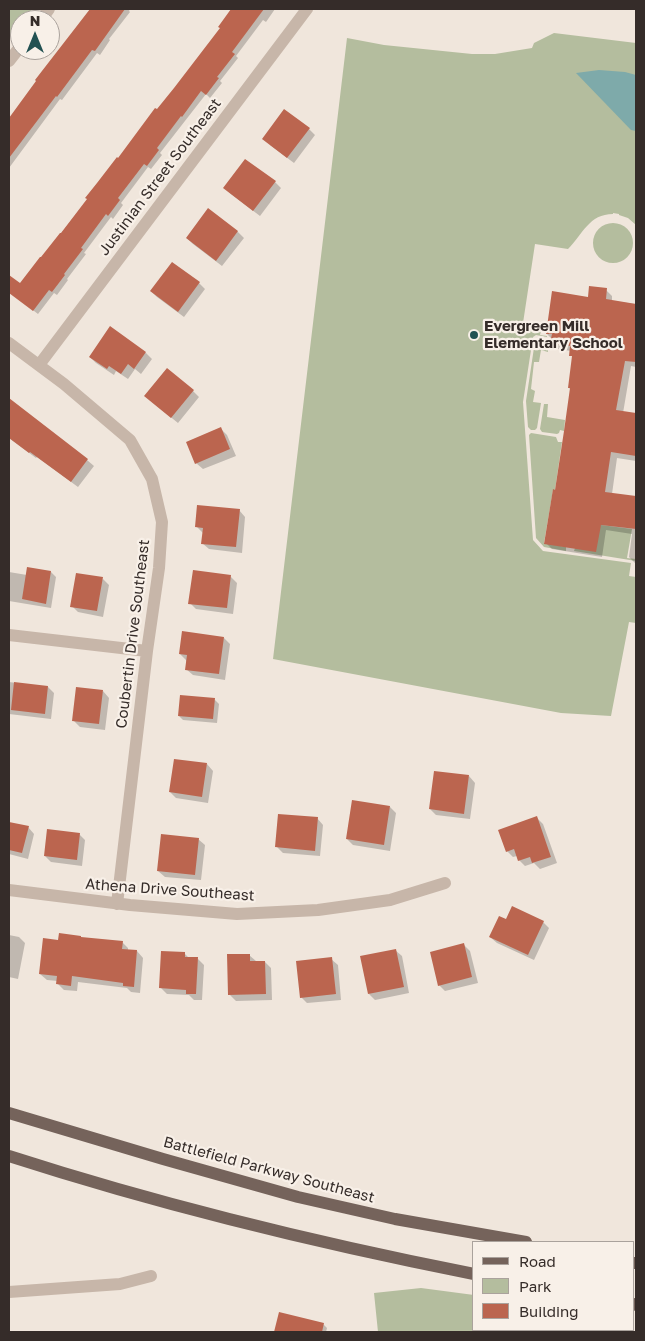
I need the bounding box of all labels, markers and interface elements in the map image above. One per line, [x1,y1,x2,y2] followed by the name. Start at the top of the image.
[10,10,60,60] north arrow
[30,12,40,29] text: N
[95,95,225,259] street label: Justinian Street Southeast
[484,317,623,352] place label: Evergreen Mill Elementary School
[468,329,480,341] marker: Evergreen Mill Elementary School
[112,538,154,730] street label: Coubertin Drive Southeast
[85,875,255,905] street label: Athena Drive Southeast
[161,1133,377,1207] street label: Battlefield Parkway Southeast
[472,1241,635,1331] legend
[519,1252,556,1270] text: Road
[519,1277,551,1295] text: Park
[519,1302,579,1320] text: Building

